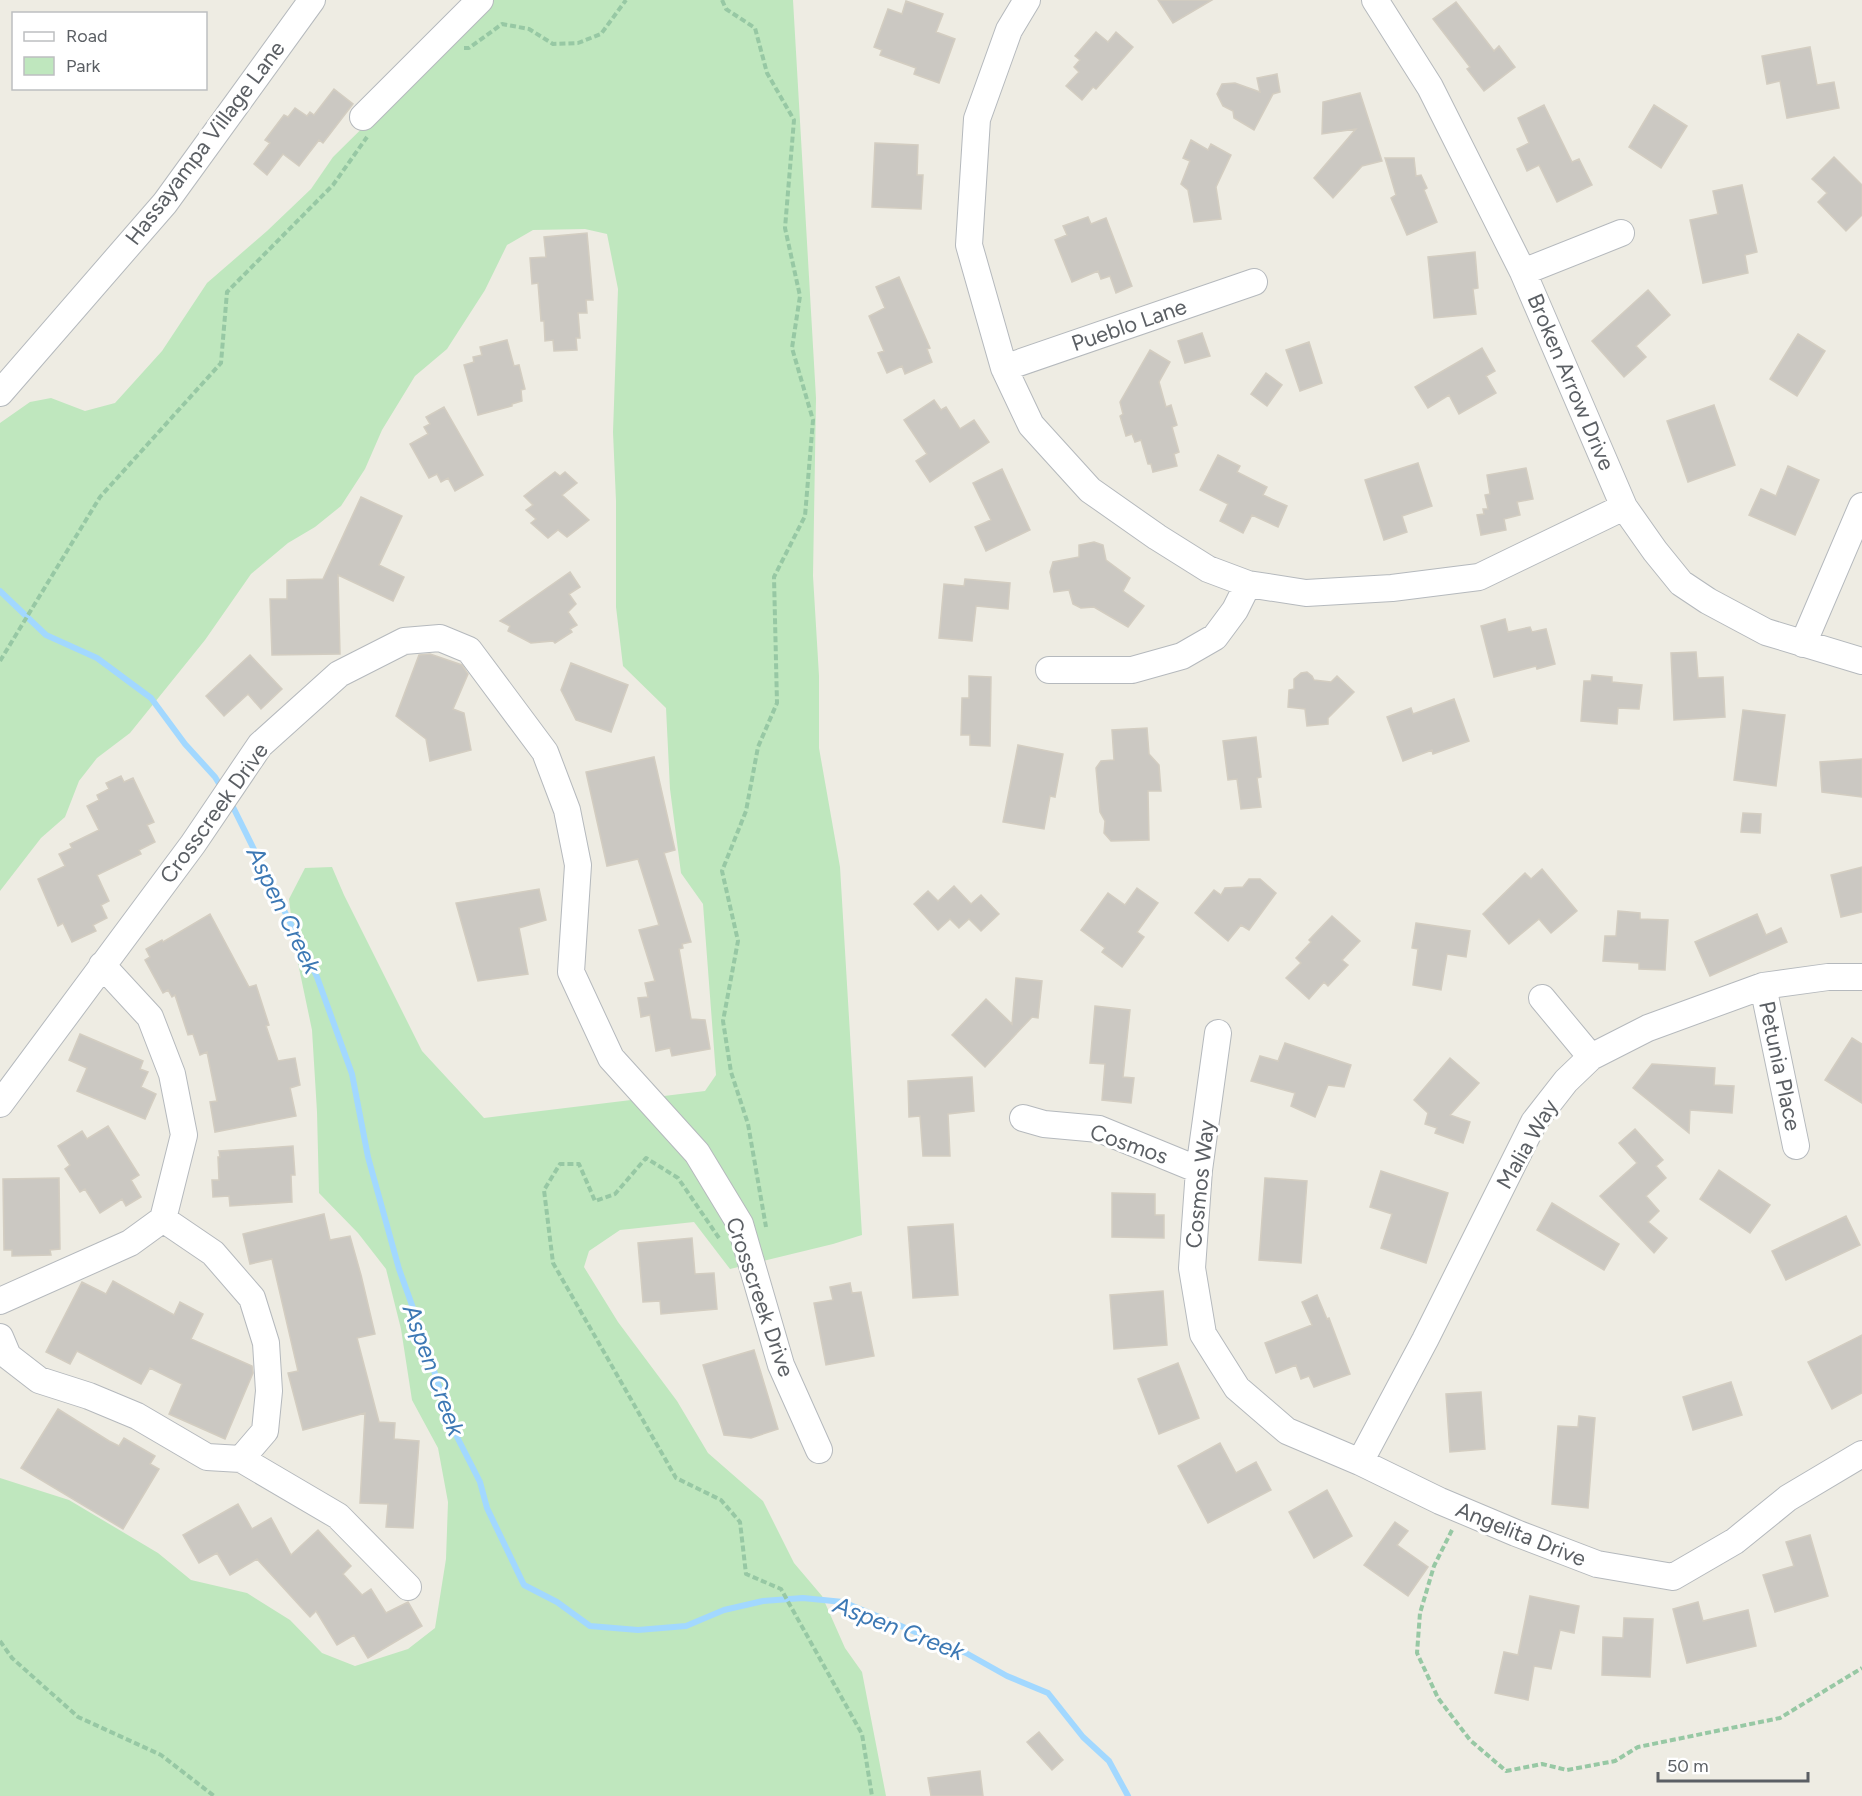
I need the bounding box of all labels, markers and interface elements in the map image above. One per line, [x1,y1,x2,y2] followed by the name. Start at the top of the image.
[12,12,207,90] legend
[66,25,107,47] text: Road
[119,36,291,250] street label: Hassayampa Village Lane
[66,55,101,77] text: Park
[1522,289,1620,475] street label: Broken Arrow Drive
[1068,293,1190,357] street label: Pueblo Lane
[154,738,274,888] street label: Crosscreek Drive
[240,841,328,979] water label: Aspen Creek
[1753,999,1807,1133] street label: Petunia Place
[1490,1094,1564,1194] street label: Malia Way
[1086,1118,1172,1170] street label: Cosmos
[1180,1118,1220,1250] street label: Cosmos Way
[720,1214,800,1380] street label: Crosscreek Drive
[396,1299,472,1441] water label: Aspen Creek
[1452,1496,1590,1572] street label: Angelita Drive
[829,1589,970,1667] water label: Aspen Creek
[1658,1745,1808,1783] scale bar
[1667,1755,1709,1777] text: 50 m

